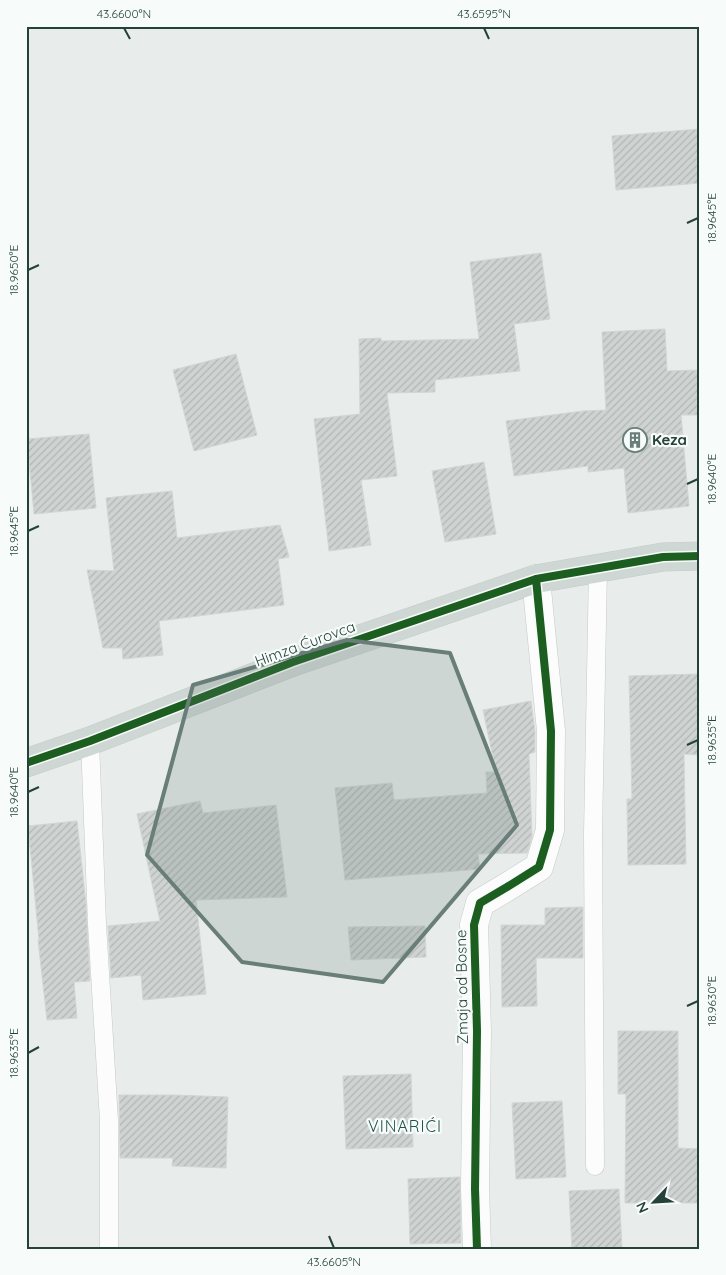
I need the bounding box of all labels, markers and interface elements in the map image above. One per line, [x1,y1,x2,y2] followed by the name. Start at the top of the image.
[97,6,151,21] text: 43.6600°N
[457,6,511,21] text: 43.6595°N
[704,193,719,243] text: 18.9645°E
[6,244,21,295] text: 18.9650°E
[622,427,648,453] building icon: Keza
[652,430,687,449] place label: Keza
[704,453,719,504] text: 18.9640°E
[6,506,21,556] text: 18.9645°E
[252,617,358,671] street label: Himza Ćurovca
[704,715,719,765] text: 18.9635°E
[6,766,21,817] text: 18.9640°E
[451,929,472,1045] street label: Zmaja od Bosne
[704,976,719,1026] text: 18.9630°E
[6,1028,21,1078] text: 18.9635°E
[368,1116,442,1136] district label: VINARIĆI
[628,1178,678,1228] north arrow
[632,1199,653,1216] text: N
[307,1254,361,1269] text: 43.6605°N

